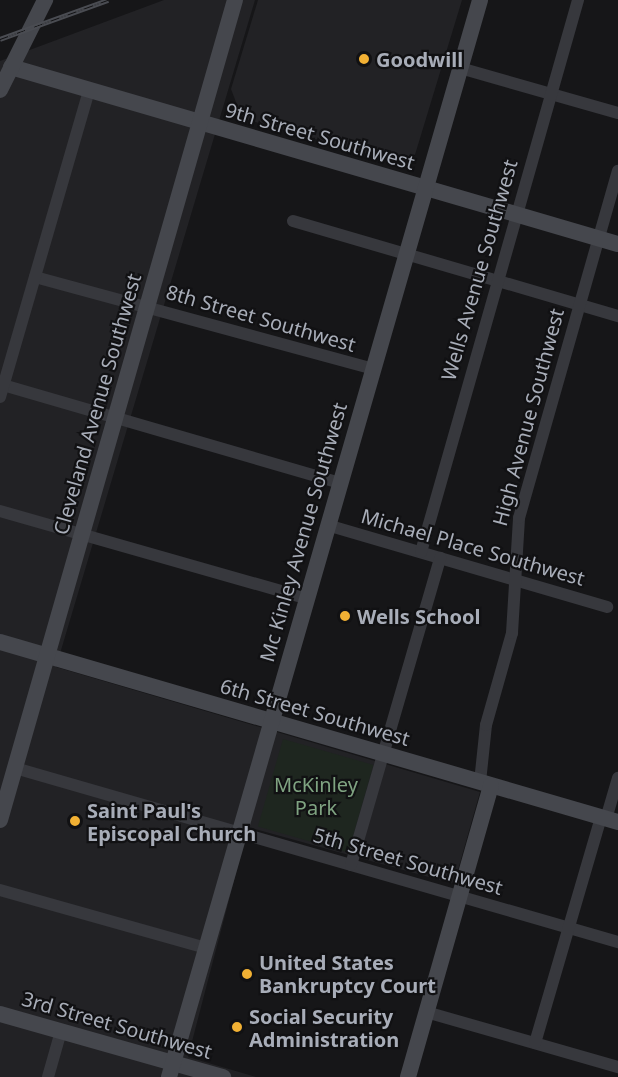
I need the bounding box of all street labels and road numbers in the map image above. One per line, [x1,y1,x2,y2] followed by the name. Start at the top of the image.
[222,97,418,175] street label: 9th Street Southwest
[436,157,522,383] street label: Wells Avenue Southwest
[48,271,146,537] street label: Cleveland Avenue Southwest
[163,279,359,357] street label: 8th Street Southwest
[487,306,569,528] street label: High Avenue Southwest
[254,400,352,664] street label: Mc Kinley Avenue Southwest
[358,504,588,590] street label: Michael Place Southwest
[217,673,413,751] street label: 6th Street Southwest
[310,822,506,900] street label: 5th Street Southwest
[19,986,215,1064] street label: 3rd Street Southwest

